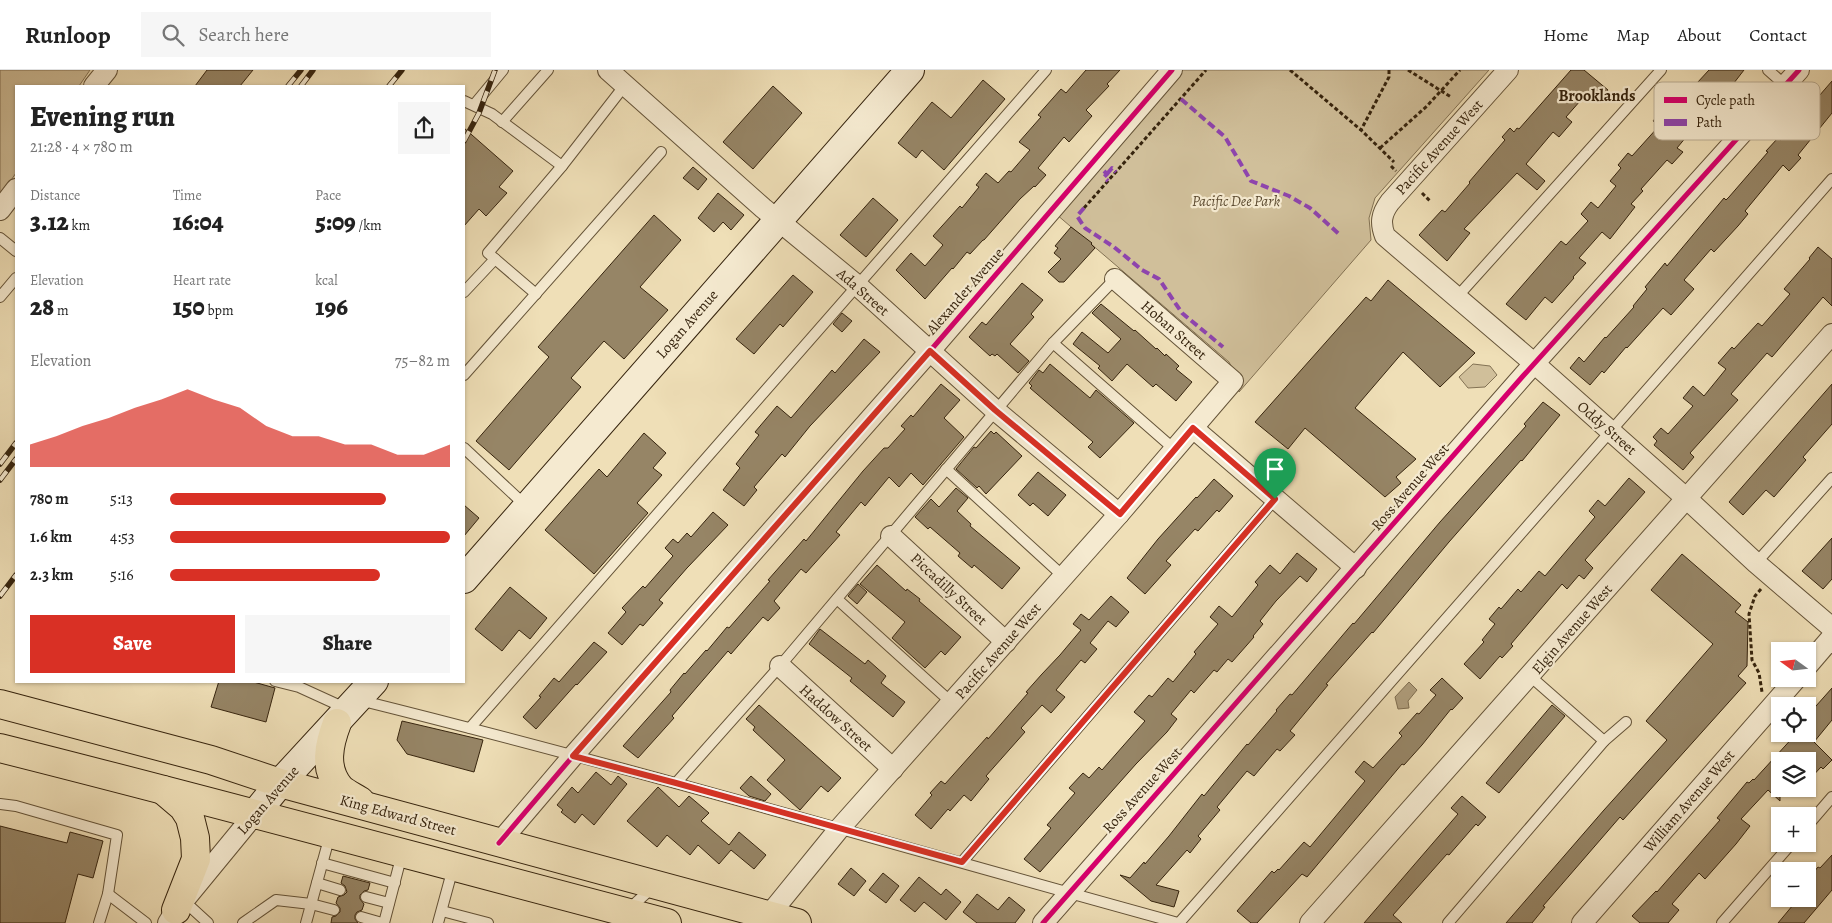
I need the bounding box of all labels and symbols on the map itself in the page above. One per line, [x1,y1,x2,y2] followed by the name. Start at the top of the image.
[1654,82,1820,140] legend
[1558,85,1636,107] district label: Brooklands
[1696,91,1756,110] text: Cycle path
[1391,95,1487,199] street label: Pacific Avenue West
[1696,113,1723,132] text: Path
[1192,191,1280,211] park label: Pacific Dee Park
[921,243,1008,339] street label: Alexander Avenue
[832,263,894,320] street label: Ada Street
[651,285,723,363] street label: Logan Avenue
[1137,296,1211,364] street label: Hoban Street
[1573,396,1641,460] street label: Oddy Street
[1367,439,1453,535] street label: Ross Avenue West
[1254,448,1296,499] pin
[906,548,992,630] street label: Piccadilly Street
[1527,580,1617,678] street label: Elgin Avenue West
[950,598,1046,704] street label: Pacific Avenue West
[1771,642,1816,688] north arrow
[795,680,877,756] street label: Haddow Street
[1098,743,1186,837] street label: Ross Avenue West
[1638,745,1739,857] street label: William Avenue West
[232,761,304,839] street label: Logan Avenue
[338,790,458,840] street label: King Edward Street

